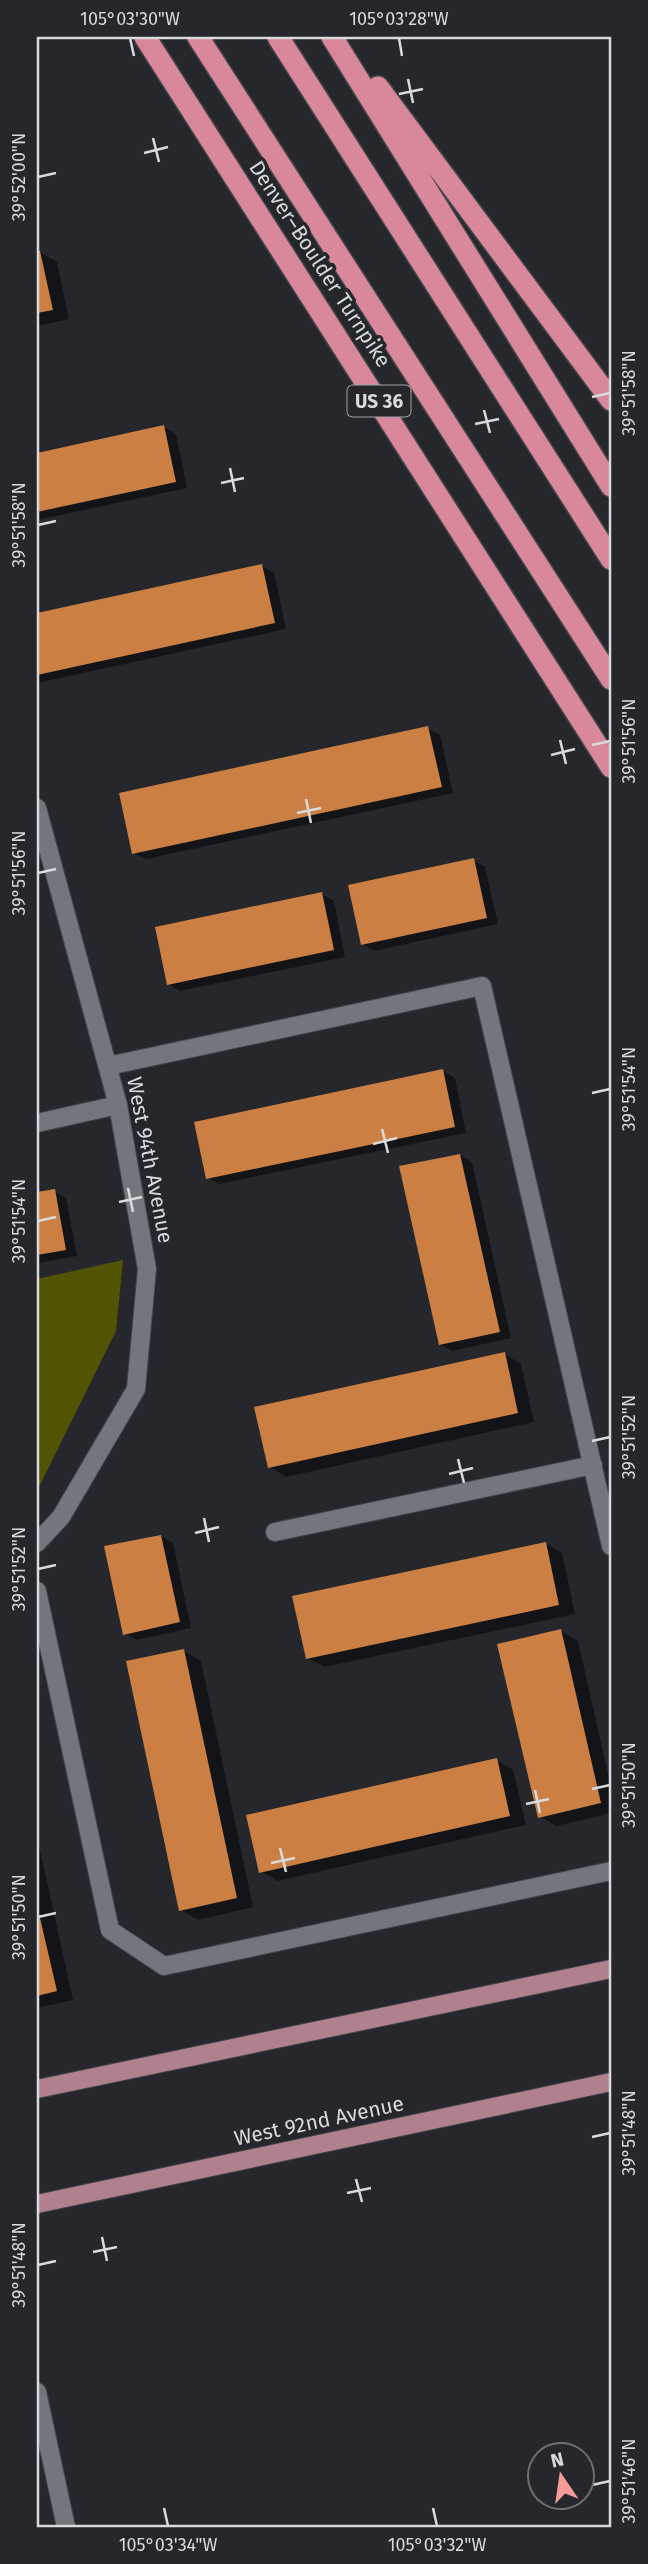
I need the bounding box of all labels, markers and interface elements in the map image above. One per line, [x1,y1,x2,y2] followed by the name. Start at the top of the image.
[80,8,180,30] text: 105°03'30"W
[349,8,449,30] text: 105°03'28"W
[8,133,30,221] text: 39°52'00"N
[243,156,397,372] street label: Denver–Boulder Turnpike
[618,350,640,436] text: 39°51'58"N
[348,386,410,416] road number: US 36
[8,482,30,568] text: 39°51'58"N
[618,698,640,784] text: 39°51'56"N
[8,830,30,916] text: 39°51'56"N
[618,1047,640,1131] text: 39°51'54"N
[121,1075,179,1245] street label: West 94th Avenue
[8,1179,30,1263] text: 39°51'54"N
[618,1395,640,1479] text: 39°51'52"N
[8,1527,30,1611] text: 39°51'52"N
[618,1742,640,1828] text: 39°51'50"N
[8,1874,30,1960] text: 39°51'50"N
[232,2090,406,2152] street label: West 92nd Avenue
[618,2090,640,2176] text: 39°51'48"N
[8,2222,30,2308] text: 39°51'48"N
[618,2438,640,2524] text: 39°51'46"N
[526,2442,596,2512] north arrow
[549,2447,566,2473] text: N
[119,2534,217,2556] text: 105°03'34"W
[388,2534,486,2556] text: 105°03'32"W

